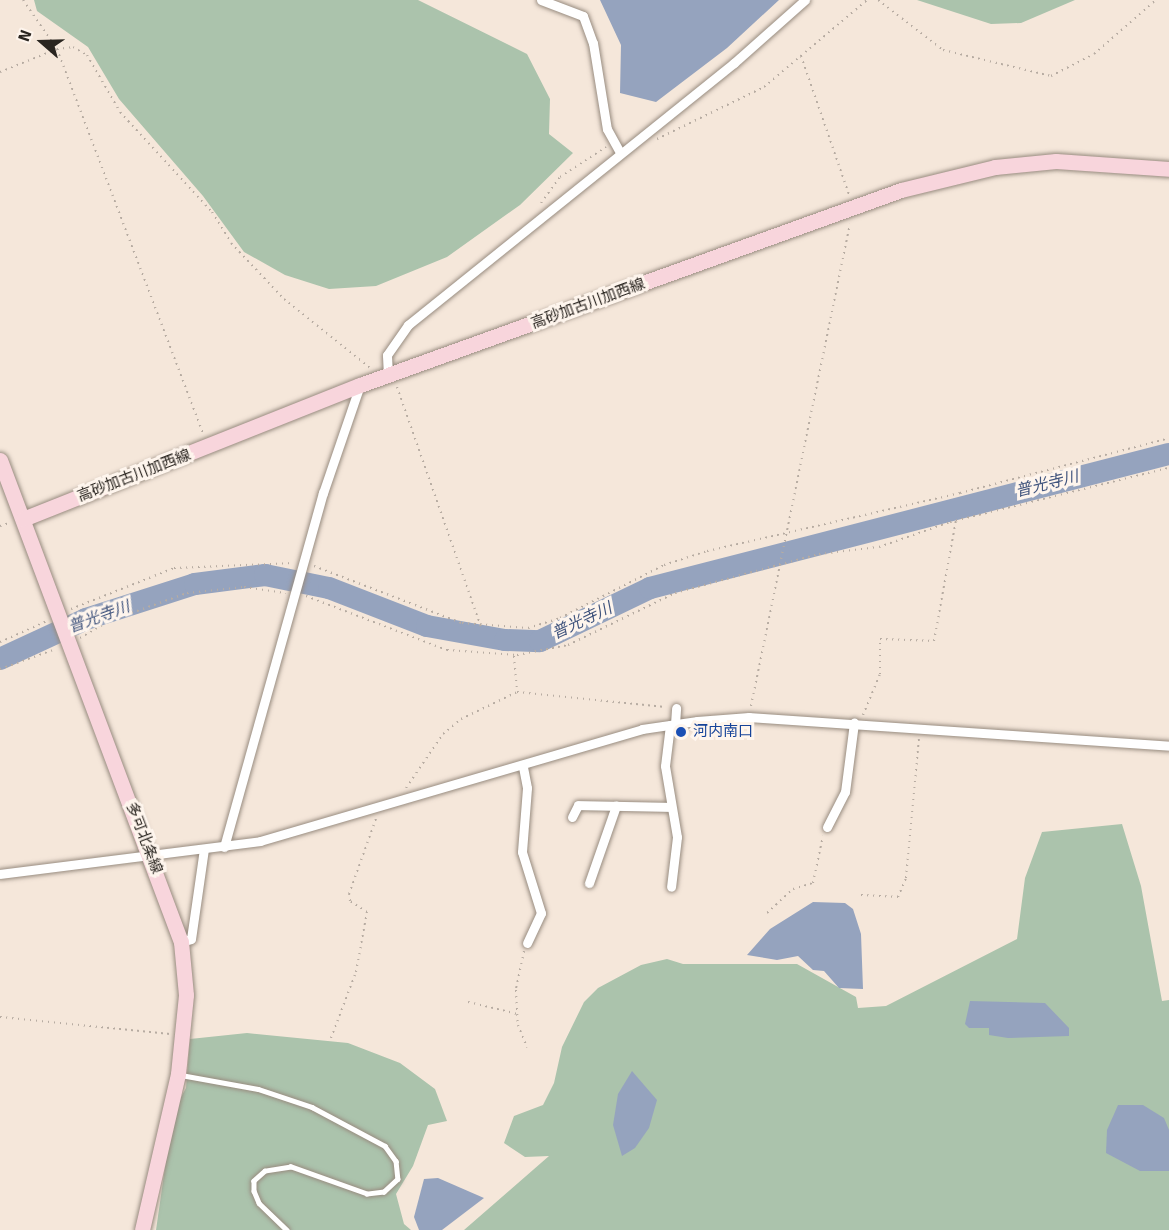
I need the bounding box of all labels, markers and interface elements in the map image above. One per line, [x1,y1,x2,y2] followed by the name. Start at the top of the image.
[12,12,72,72] north arrow
[14,27,36,45] text: N
[529,275,647,333] street label: 高砂加古川加西線
[75,446,193,506] street label: 高砂加古川加西線
[1014,467,1080,501] water label: 普光寺川
[66,597,132,637] water label: 普光寺川
[549,599,615,643] water label: 普光寺川
[693,723,753,741] place label: 河内南口
[674,725,688,739] marker: 河内南口
[122,800,166,876] street label: 多可北条線

